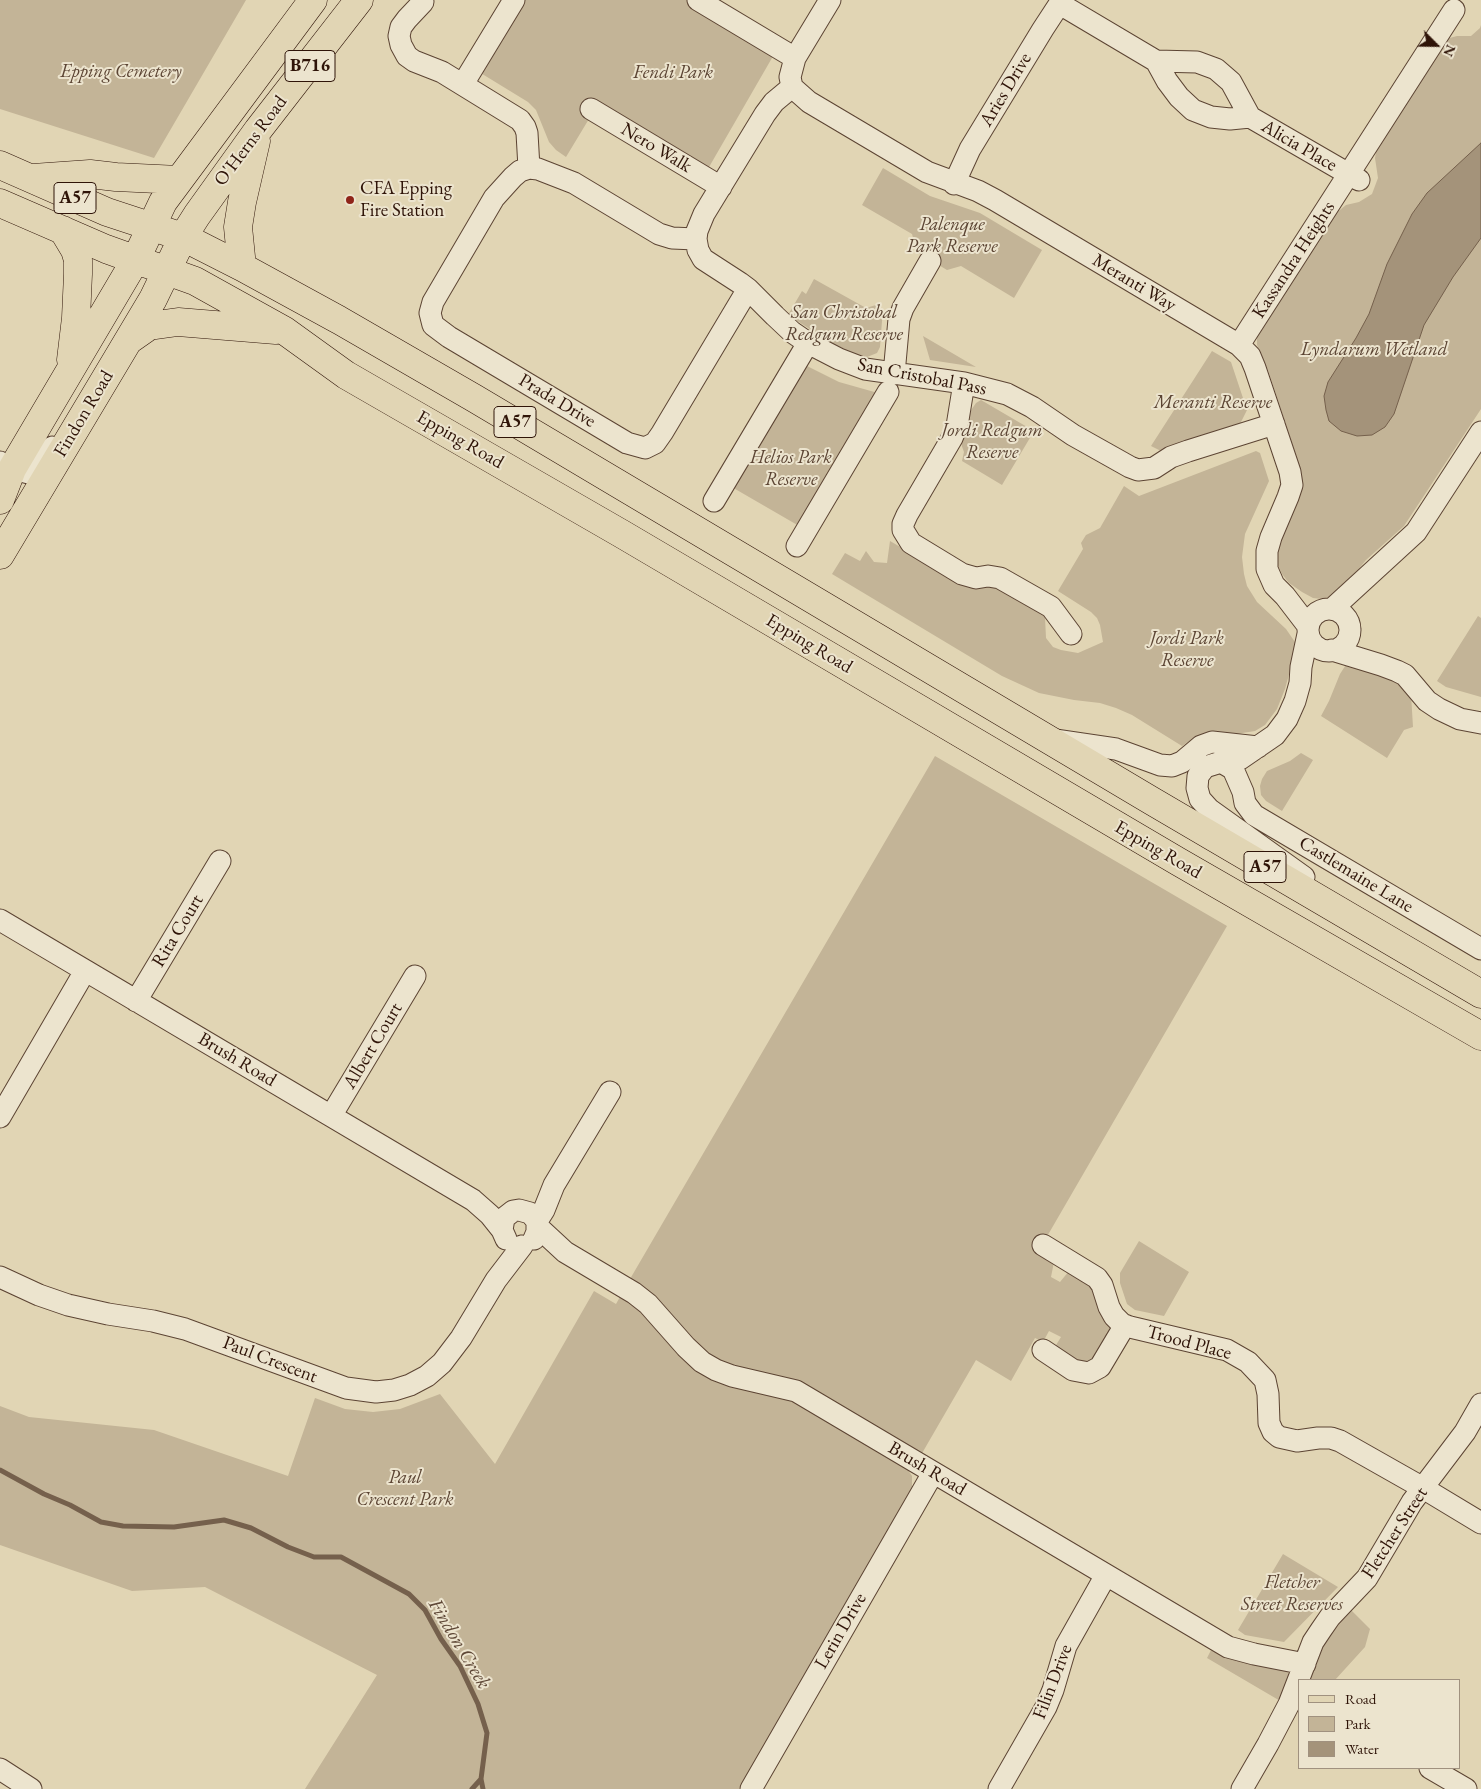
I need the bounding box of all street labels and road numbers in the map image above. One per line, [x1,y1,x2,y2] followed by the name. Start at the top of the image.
[975,49,1037,131] street label: Aries Drive
[285,50,335,82] road number: B716
[210,91,292,191] street label: O'Herns Road
[1257,115,1341,177] street label: Alicia Place
[616,118,696,178] street label: Nero Walk
[54,182,96,214] road number: A57
[1248,197,1340,323] street label: Kassandra Heights
[1088,249,1180,317] street label: Meranti Way
[856,353,988,401] street label: San Cristobal Pass
[49,367,119,461] street label: Findon Road
[514,369,600,433] street label: Prada Drive
[412,406,508,474] street label: Epping Road
[494,407,536,438] road number: A57
[762,609,856,679] street label: Epping Road
[1110,816,1206,884] street label: Epping Road
[1295,832,1417,918] street label: Castlemaine Lane
[1244,852,1286,882] road number: A57
[147,891,209,971] street label: Rita Court
[338,999,408,1093] street label: Albert Court
[194,1028,280,1092] street label: Brush Road
[1144,1321,1234,1365] street label: Trood Place
[219,1332,321,1388] street label: Paul Crescent
[884,1437,970,1501] street label: Brush Road
[1357,1483,1433,1583] street label: Fletcher Street
[810,1589,872,1673] street label: Lerin Drive
[1028,1641,1078,1723] street label: Filin Drive

